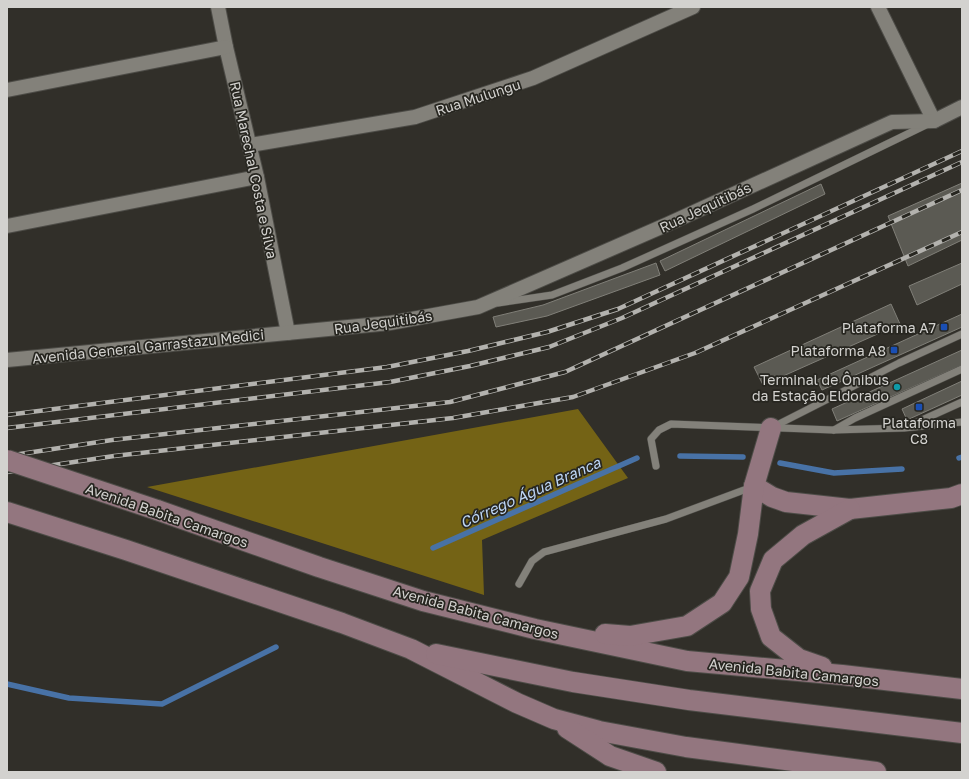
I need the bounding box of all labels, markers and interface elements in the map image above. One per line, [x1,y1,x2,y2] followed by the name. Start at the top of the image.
[433,75,523,119] street label: Rua Mulungu
[227,80,281,260] street label: Rua Marechal Costa e Silva
[656,178,754,236] street label: Rua Jequitibás
[333,307,433,337] street label: Rua Jequitibás
[842,319,936,336] place label: Plataforma A7
[939,322,949,332] marker: Plataforma A7
[31,325,265,367] street label: Avenida General Garrastazu Medici
[791,342,886,359] place label: Plataforma A8
[889,345,899,355] marker: Plataforma A8
[752,371,889,404] place label: Terminal de Ônibus da Estação Eldorado
[892,382,902,392] marker: Terminal de Ônibus da Estação Eldorado
[914,402,924,412] marker: Plataforma C8
[882,414,956,447] place label: Plataforma C8
[457,453,604,532] water label: Córrego Água Branca
[84,479,250,551] street label: Avenida Babita Camargos
[391,582,561,642] street label: Avenida Babita Camargos
[708,655,880,689] street label: Avenida Babita Camargos

